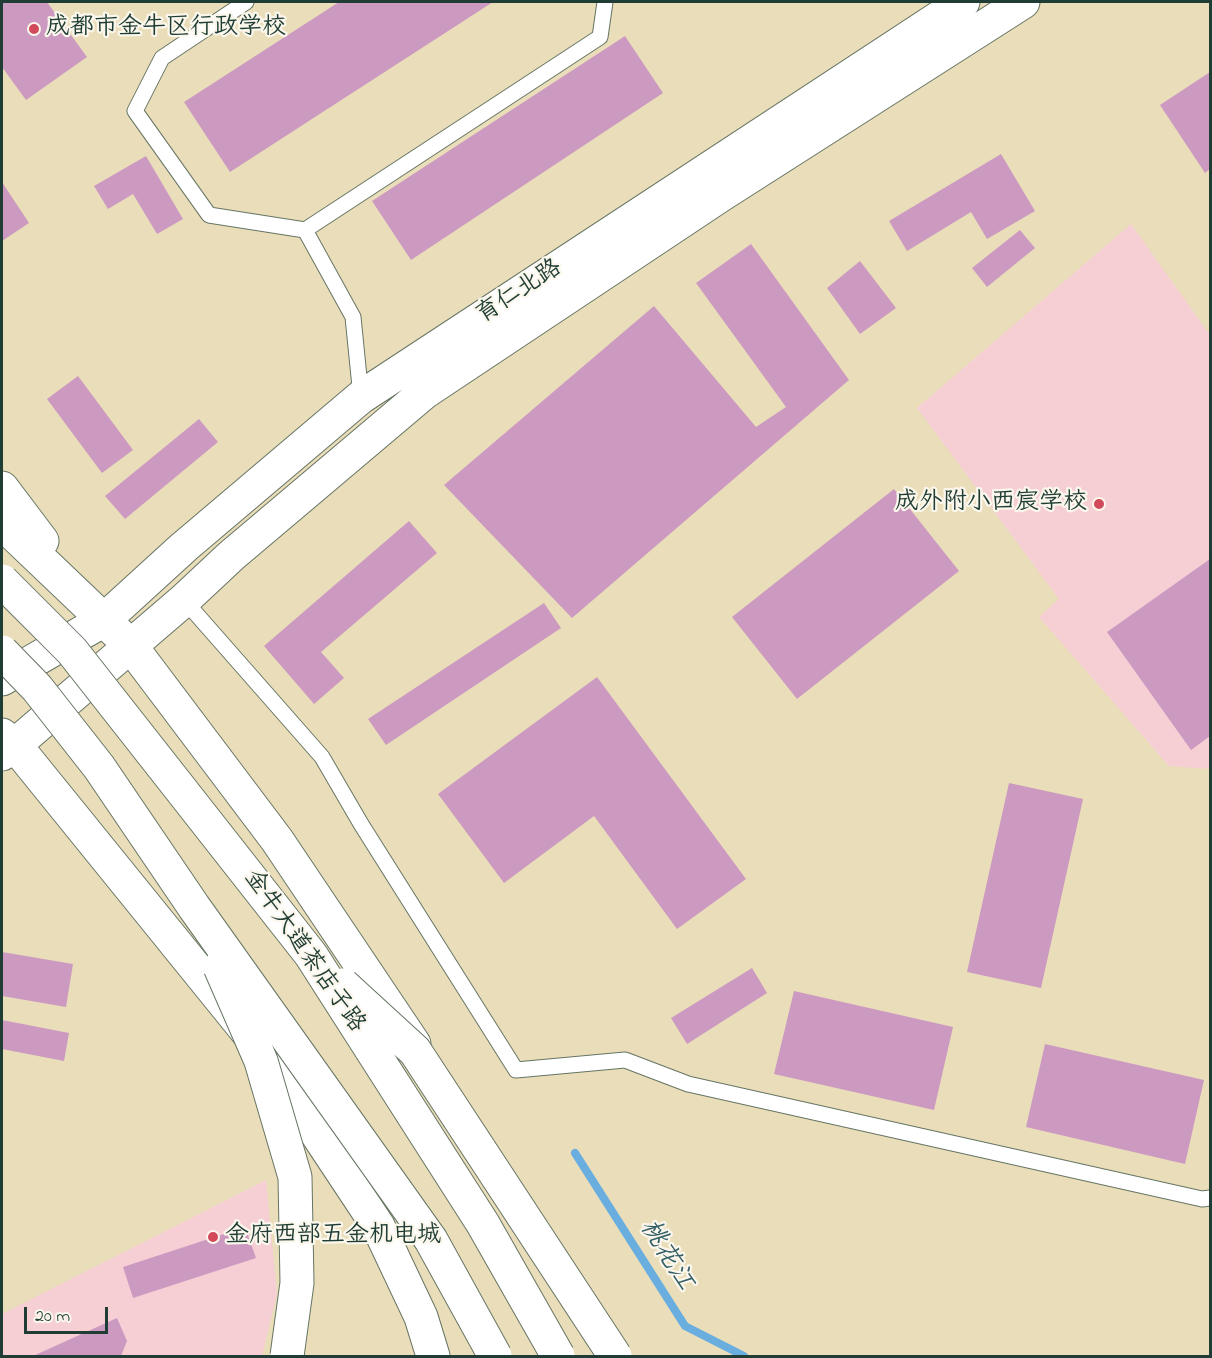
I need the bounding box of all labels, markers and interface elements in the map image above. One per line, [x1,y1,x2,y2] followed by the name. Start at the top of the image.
[46,15,286,43] place label: 成都市金牛区行政学校
[27,22,41,36] marker: 成都市金牛区行政学校
[472,255,568,331] street label: 育仁北路
[895,490,1087,518] place label: 成外附小西宸学校
[1092,497,1106,511] marker: 成外附小西宸学校
[236,865,370,1039] street label: 金牛大道茶店子路
[631,1215,699,1297] water label: 桃花江
[225,1223,441,1251] place label: 金府西部五金机电城
[206,1230,220,1244] marker: 金府西部五金机电城
[27,1295,111,1333] scale bar
[35,1304,70,1330] text: 20 m

